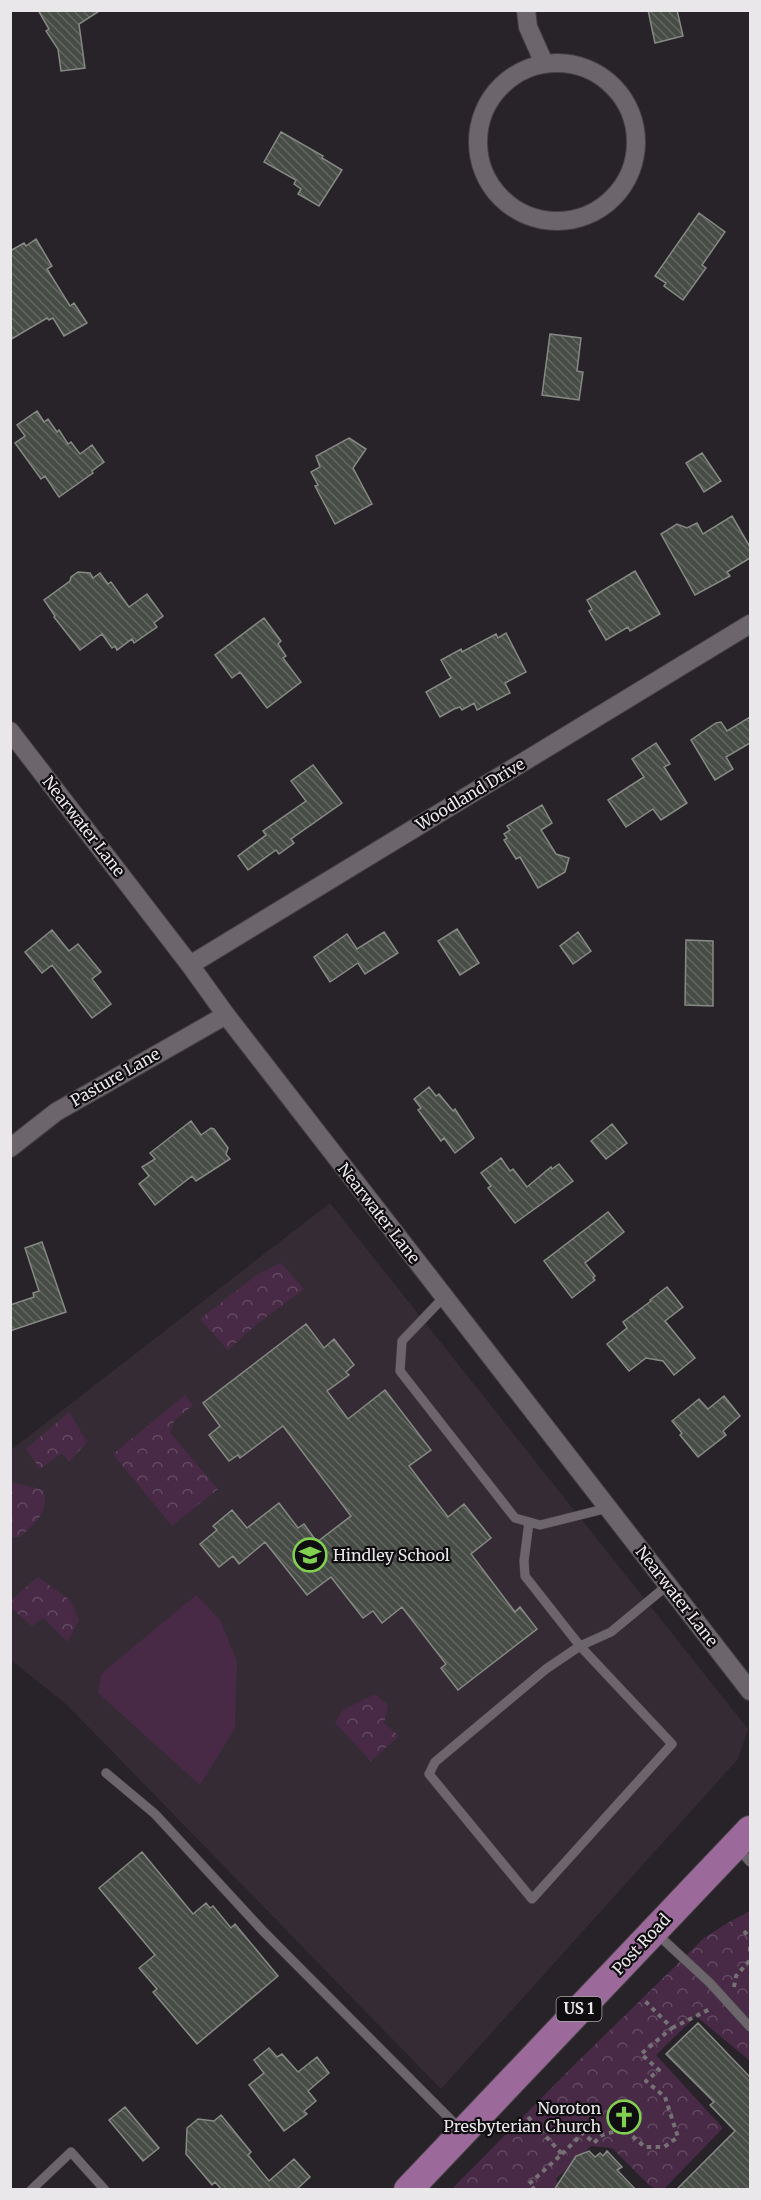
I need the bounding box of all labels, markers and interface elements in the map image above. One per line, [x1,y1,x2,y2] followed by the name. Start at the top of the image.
[411,754,528,835] street label: Woodland Drive
[39,772,129,880] street label: Nearwater Lane
[67,1043,163,1111] street label: Pasture Lane
[334,1159,424,1267] street label: Nearwater Lane
[292,1537,328,1573] school or university icon: Hindley School
[632,1542,722,1650] street label: Nearwater Lane
[333,1545,450,1565] place label: Hindley School
[608,1909,674,1979] street label: Post Road
[556,1997,602,2021] road number: US 1
[443,2098,601,2136] place label: Noroton Presbyterian Church
[606,2099,642,2135] church icon: Noroton Presbyterian Church

